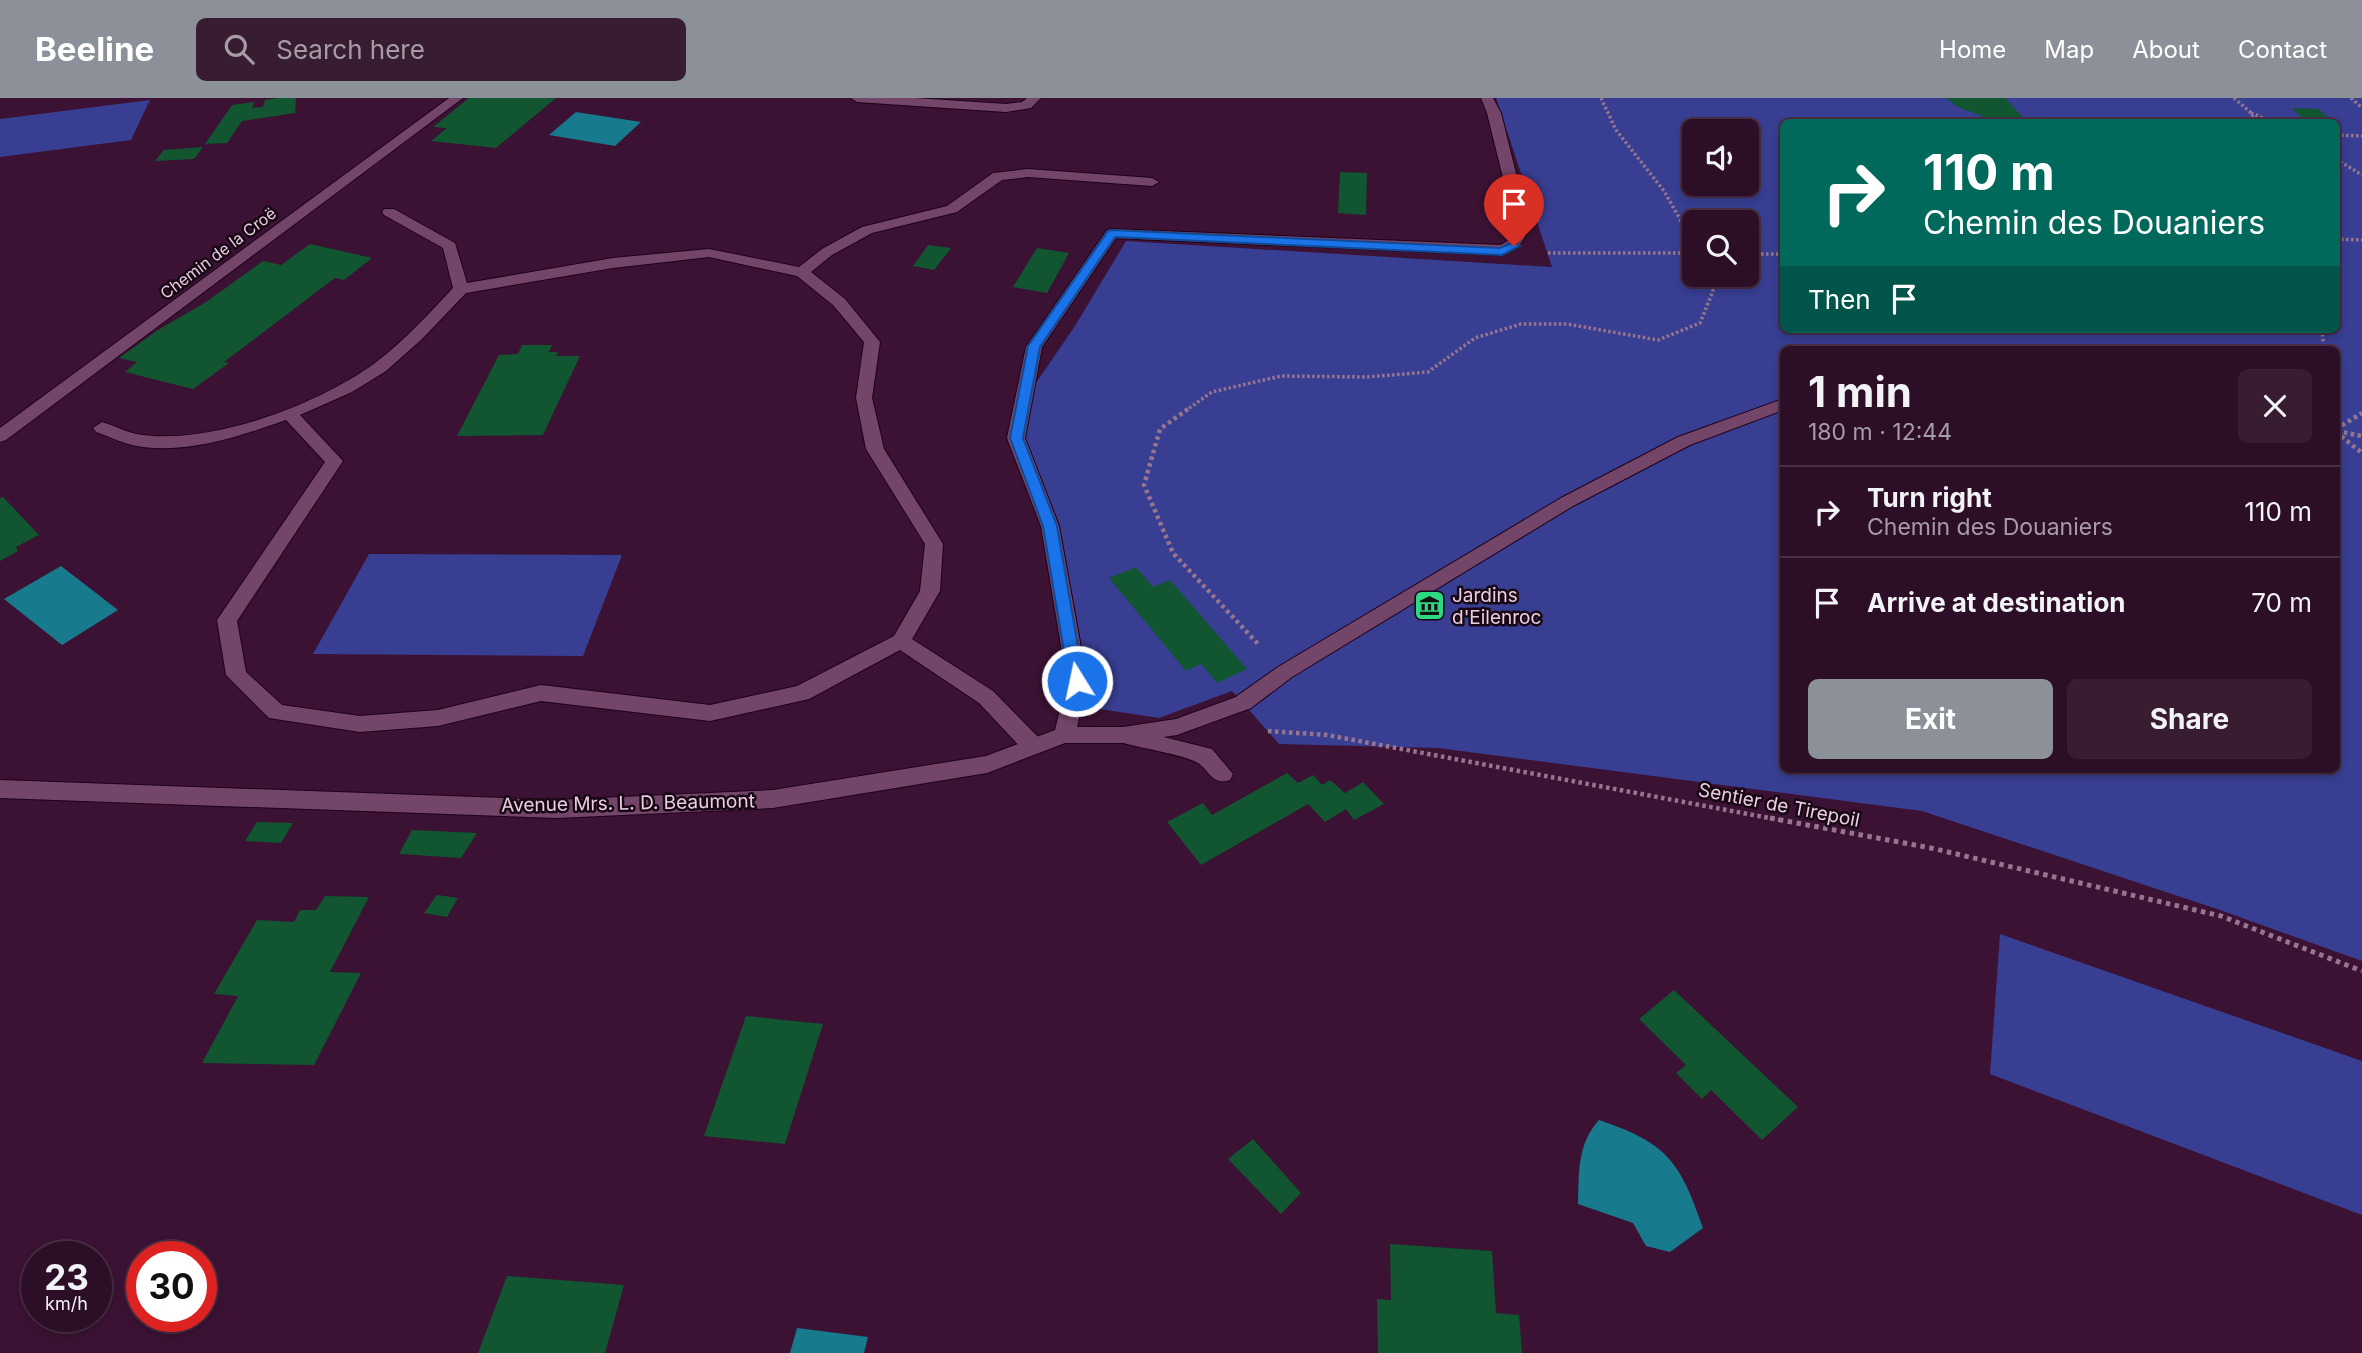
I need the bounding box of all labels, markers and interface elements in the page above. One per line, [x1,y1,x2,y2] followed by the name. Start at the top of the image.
[196,18,686,81] search box
[35,29,154,69] text: Beeline
[220,30,258,68] icon: search
[276,34,425,65] text: Search here
[1939,35,2006,64] text: Home
[2044,35,2094,64] text: Map
[2132,35,2200,64] text: About
[2238,35,2327,64] text: Contact
[1682,119,1759,287] map controls
[1682,119,1759,196] button: sound
[1923,143,2055,202] text: 110 m
[1808,147,1899,238] icon: right
[1484,174,1544,246] pin
[1495,185,1533,223] icon: arrive
[156,203,280,303] street label: Chemin de la Croë
[1923,203,2265,242] text: Chemin des Douaniers
[1682,210,1759,287] button: search
[1885,280,1923,318] icon: arrive
[1808,284,1871,315] text: Then
[1808,366,1912,417] text: 1 min
[2238,369,2312,443] button: close
[1808,418,1952,446] text: 180 m · 12:44
[1867,482,1992,513] text: Turn right
[1808,493,1846,531] icon: right
[2244,496,2312,527] text: 110 m
[1867,513,2113,541] text: Chemin des Douaniers
[1452,584,1541,629] place label: Jardins d'Eilenroc
[1808,584,1846,622] icon: arrive
[1867,587,2126,618] text: Arrive at destination
[2251,587,2312,618] text: 70 m
[1412,589,1446,623] museum icon: Jardins d'Eilenroc
[1040,644,1114,718] position arrow
[1808,679,2053,759] button: Exit
[2067,679,2312,759] button: Share
[1696,778,1862,832] street label: Sentier de Tirepoil
[501,789,755,817] street label: Avenue Mrs. L. D. Beaumont
[126,1241,217,1332] speed limit sign: 30
[44,1256,89,1298] text: 23
[45,1293,88,1314] text: km/h

